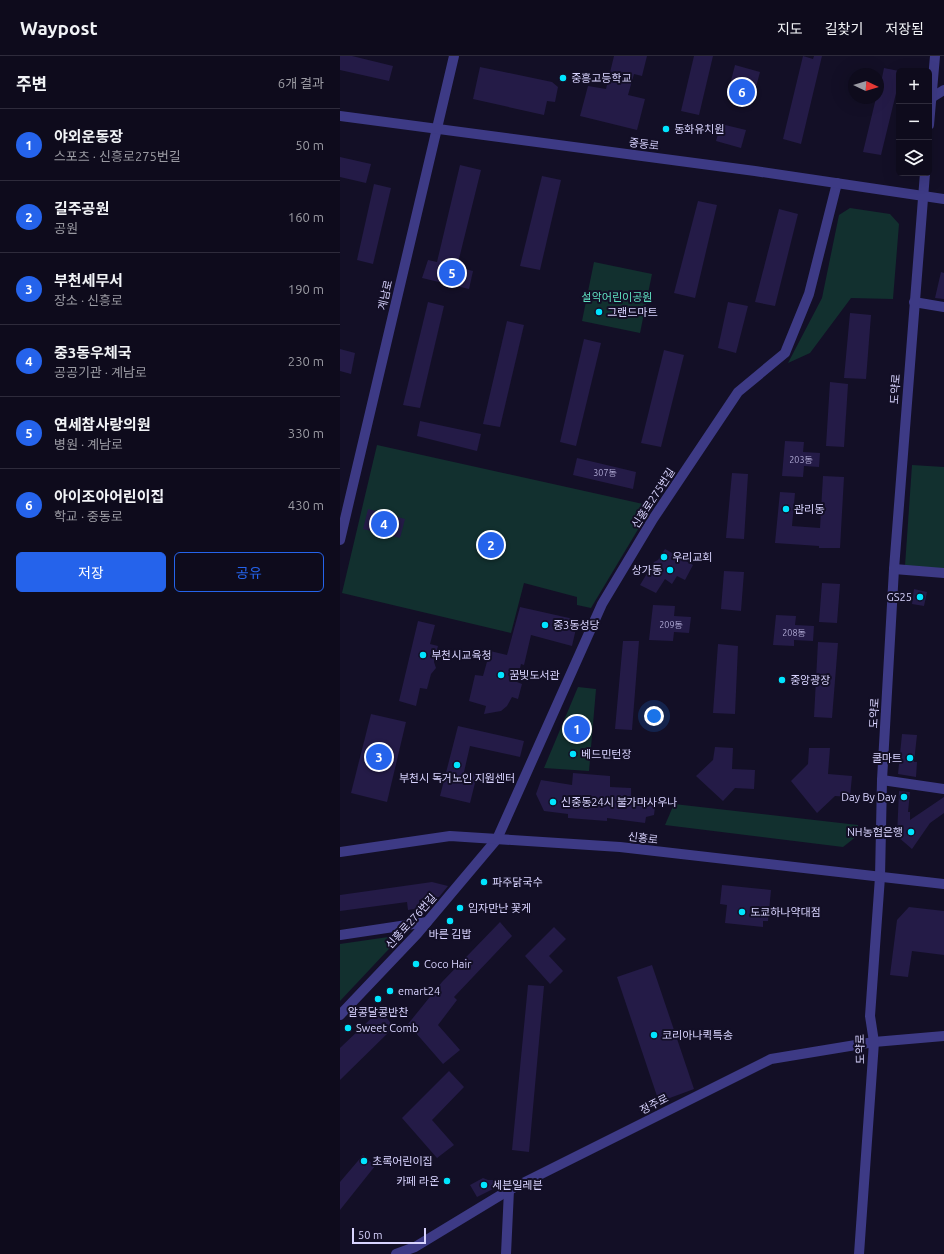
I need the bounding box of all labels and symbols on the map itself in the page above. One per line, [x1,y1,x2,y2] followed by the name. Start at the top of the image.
[848,68,884,104] north arrow
[571,72,632,84] place label: 중흥고등학교
[558,73,568,83] marker: 중흥고등학교
[729,77,755,107] pin: 6
[674,123,725,135] place label: 동화유치원
[661,124,671,134] marker: 동화유치원
[628,136,660,152] street label: 중동로
[439,258,465,288] pin: 5
[376,279,394,311] street label: 계남로
[582,291,652,303] park label: 설악어린이공원
[607,306,658,318] place label: 그랜드마트
[594,307,604,317] marker: 그랜드마트
[888,373,902,405] street label: 도약로
[789,455,813,465] house number: 203동
[629,466,677,530] street label: 신흥로275번길
[593,468,617,478] house number: 307동
[794,503,824,515] place label: 관리동
[781,504,791,514] marker: 관리동
[371,509,397,539] pin: 4
[478,530,504,560] pin: 2
[672,551,712,563] place label: 우리교회
[659,552,669,562] marker: 우리교회
[632,564,662,576] place label: 상가동
[665,565,675,575] marker: 상가동
[887,591,912,603] place label: GS25
[915,592,925,602] marker: GS25
[553,619,600,631] place label: 중3동성당
[540,620,550,630] marker: 중3동성당
[659,620,683,630] house number: 209동
[782,628,806,638] house number: 208동
[431,649,492,661] place label: 부천시교육청
[418,650,428,660] marker: 부천시교육청
[509,669,560,681] place label: 꿈빛도서관
[496,670,506,680] marker: 꿈빛도서관
[790,674,830,686] place label: 중앙광장
[777,675,787,685] marker: 중앙광장
[867,698,881,728] street label: 도약로
[644,706,664,726] your location
[564,714,590,744] pin: 1
[366,742,392,772] pin: 3
[581,748,632,760] place label: 베드민턴장
[568,749,578,759] marker: 베드민턴장
[872,752,902,764] place label: 쿨마트
[905,753,915,763] marker: 쿨마트
[452,760,462,770] marker: 부천시 독거노인 지원센터
[399,772,515,784] place label: 부천시 독거노인 지원센터
[841,791,897,803] place label: Day By Day
[899,792,909,802] marker: Day By Day
[561,796,677,808] place label: 신중동24시 불가마사우나
[548,797,558,807] marker: 신중동24시 불가마사우나
[847,826,903,838] place label: NH농협은행
[906,827,916,837] marker: NH농협은행
[627,830,659,846] street label: 신흥로
[492,876,543,888] place label: 파주닭국수
[479,877,489,887] marker: 파주닭국수
[383,891,439,951] street label: 신흥로276번길
[468,902,531,914] place label: 임자만난 꽃게
[455,903,465,913] marker: 임자만난 꽃게
[750,906,821,918] place label: 도쿄하나약대점
[737,907,747,917] marker: 도쿄하나약대점
[445,916,455,926] marker: 바른 김밥
[429,928,472,940] place label: 바른 김밥
[424,958,472,970] place label: Coco Hair
[411,959,421,969] marker: Coco Hair
[398,985,440,997] place label: emart24
[385,986,395,996] marker: emart24
[373,994,383,1004] marker: 알콩달콩반찬
[348,1006,408,1018] place label: 알콩달콩반찬
[356,1022,418,1034] place label: Sweet Comb
[343,1023,353,1033] marker: Sweet Comb
[662,1029,733,1041] place label: 코리아나퀵특송
[649,1030,659,1040] marker: 코리아나퀵특송
[854,1034,866,1064] street label: 도약로
[638,1092,670,1116] street label: 정주로
[372,1155,433,1167] place label: 초록어린이집
[359,1156,369,1166] marker: 초록어린이집
[396,1175,439,1187] place label: 카페 라온
[442,1176,452,1186] marker: 카페 라온
[492,1179,543,1191] place label: 세븐일레븐
[479,1180,489,1190] marker: 세븐일레븐
[352,1226,426,1245] scale bar

